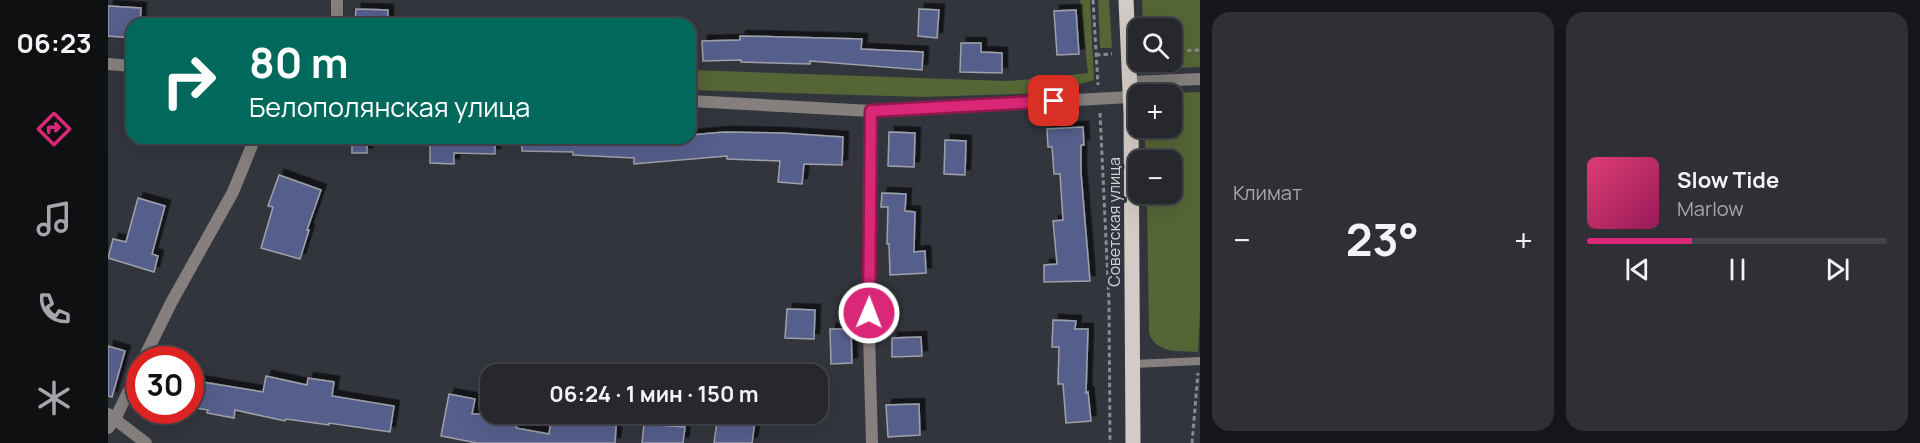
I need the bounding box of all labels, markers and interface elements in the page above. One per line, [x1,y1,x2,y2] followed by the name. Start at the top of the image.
[1128,18,1182,204] map controls
[1128,18,1182,72] button: search
[16,24,92,61] text: 06:23
[249,33,349,91] text: 80 m
[150,42,228,120] icon: right
[1028,75,1079,126] pin
[1037,84,1070,117] icon: arrive
[1128,84,1182,138] button: +
[249,88,530,125] text: Белополянская улица
[33,108,75,150] icon: directions
[1128,150,1182,204] button: −
[1103,157,1125,287] street label: Советская улица
[1677,165,1779,195] text: Slow Tide
[1233,179,1302,206] text: Климат
[1677,195,1744,222] text: Marlow
[33,198,75,240] icon: music
[1346,208,1419,270] text: 23°
[1233,217,1251,262] text: −
[1514,217,1533,262] text: +
[1621,253,1654,286] icon: previous
[1721,253,1754,286] icon: pause
[1821,253,1854,286] icon: next
[837,281,901,345] position arrow
[33,288,75,330] icon: phone
[126,346,204,424] speed limit sign: 30
[33,377,75,419] icon: climate
[549,379,759,409] text: 06:24 · 1 мин · 150 m

